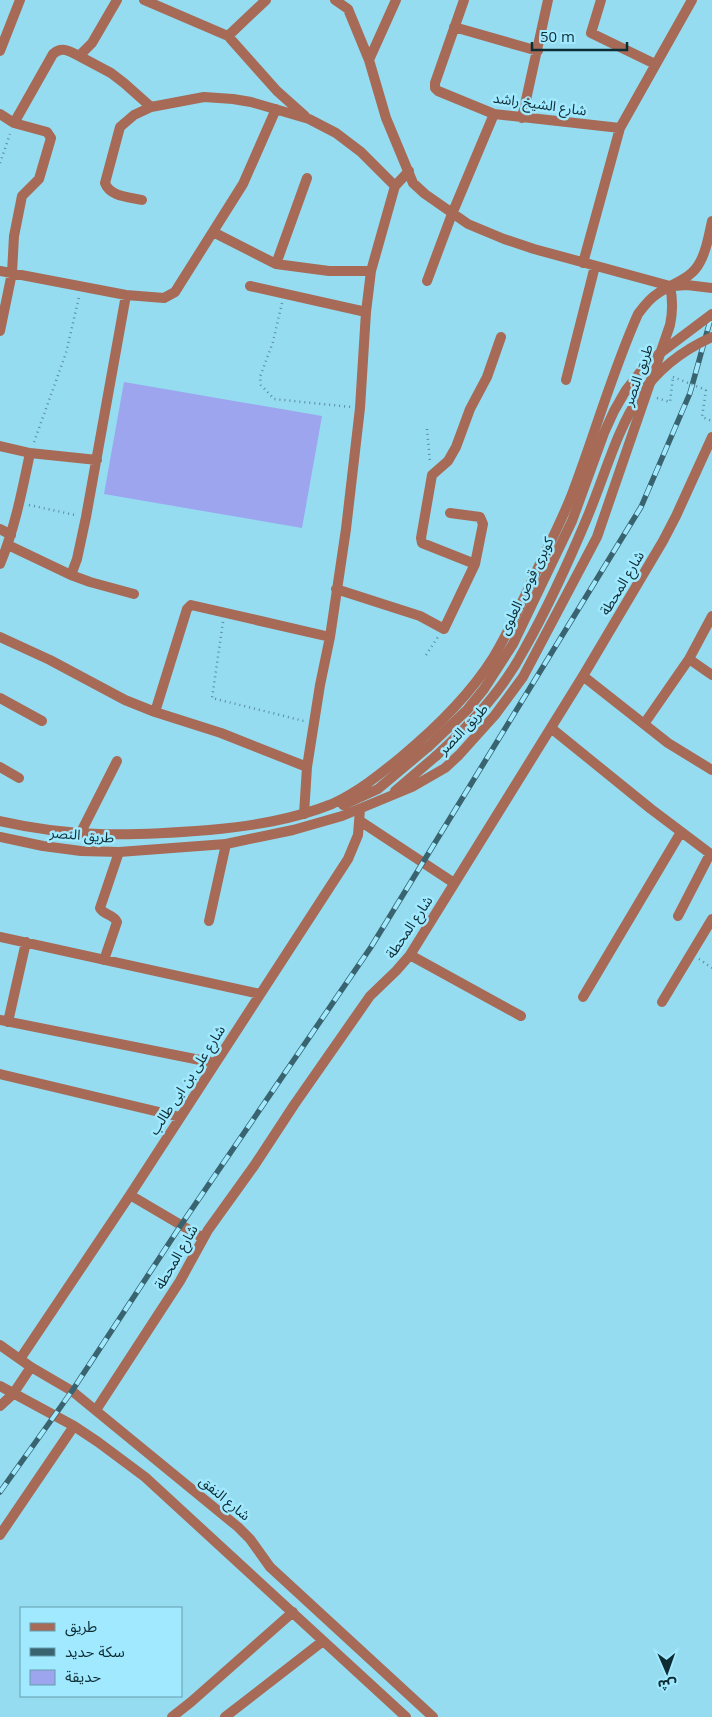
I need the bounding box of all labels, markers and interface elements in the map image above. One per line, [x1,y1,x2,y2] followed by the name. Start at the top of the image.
[532,20,627,52] scale bar
[540,26,575,46] text: 50 m
[492,88,588,121] street label: شارع الشيخ راشد
[618,341,658,410] street label: طريق النصر
[494,534,558,638] street label: كوبرى قوص العلوى
[595,547,650,619] street label: شارع المحطة
[433,699,493,760] street label: طريق النصر
[48,822,115,848] street label: طريق النصر
[381,892,438,963] street label: شارع المحطة
[144,1021,231,1139] street label: شارع على بن ابى طالب
[149,1221,203,1294] street label: شارع المحطة
[195,1471,255,1526] street label: شارع النفق
[20,1607,182,1697] legend
[65,1616,97,1637] text: طريق
[65,1641,125,1661] text: سكة حديد
[642,1647,692,1697] north arrow
[65,1666,101,1686] text: حديقة
[658,1676,677,1695] text: ش

